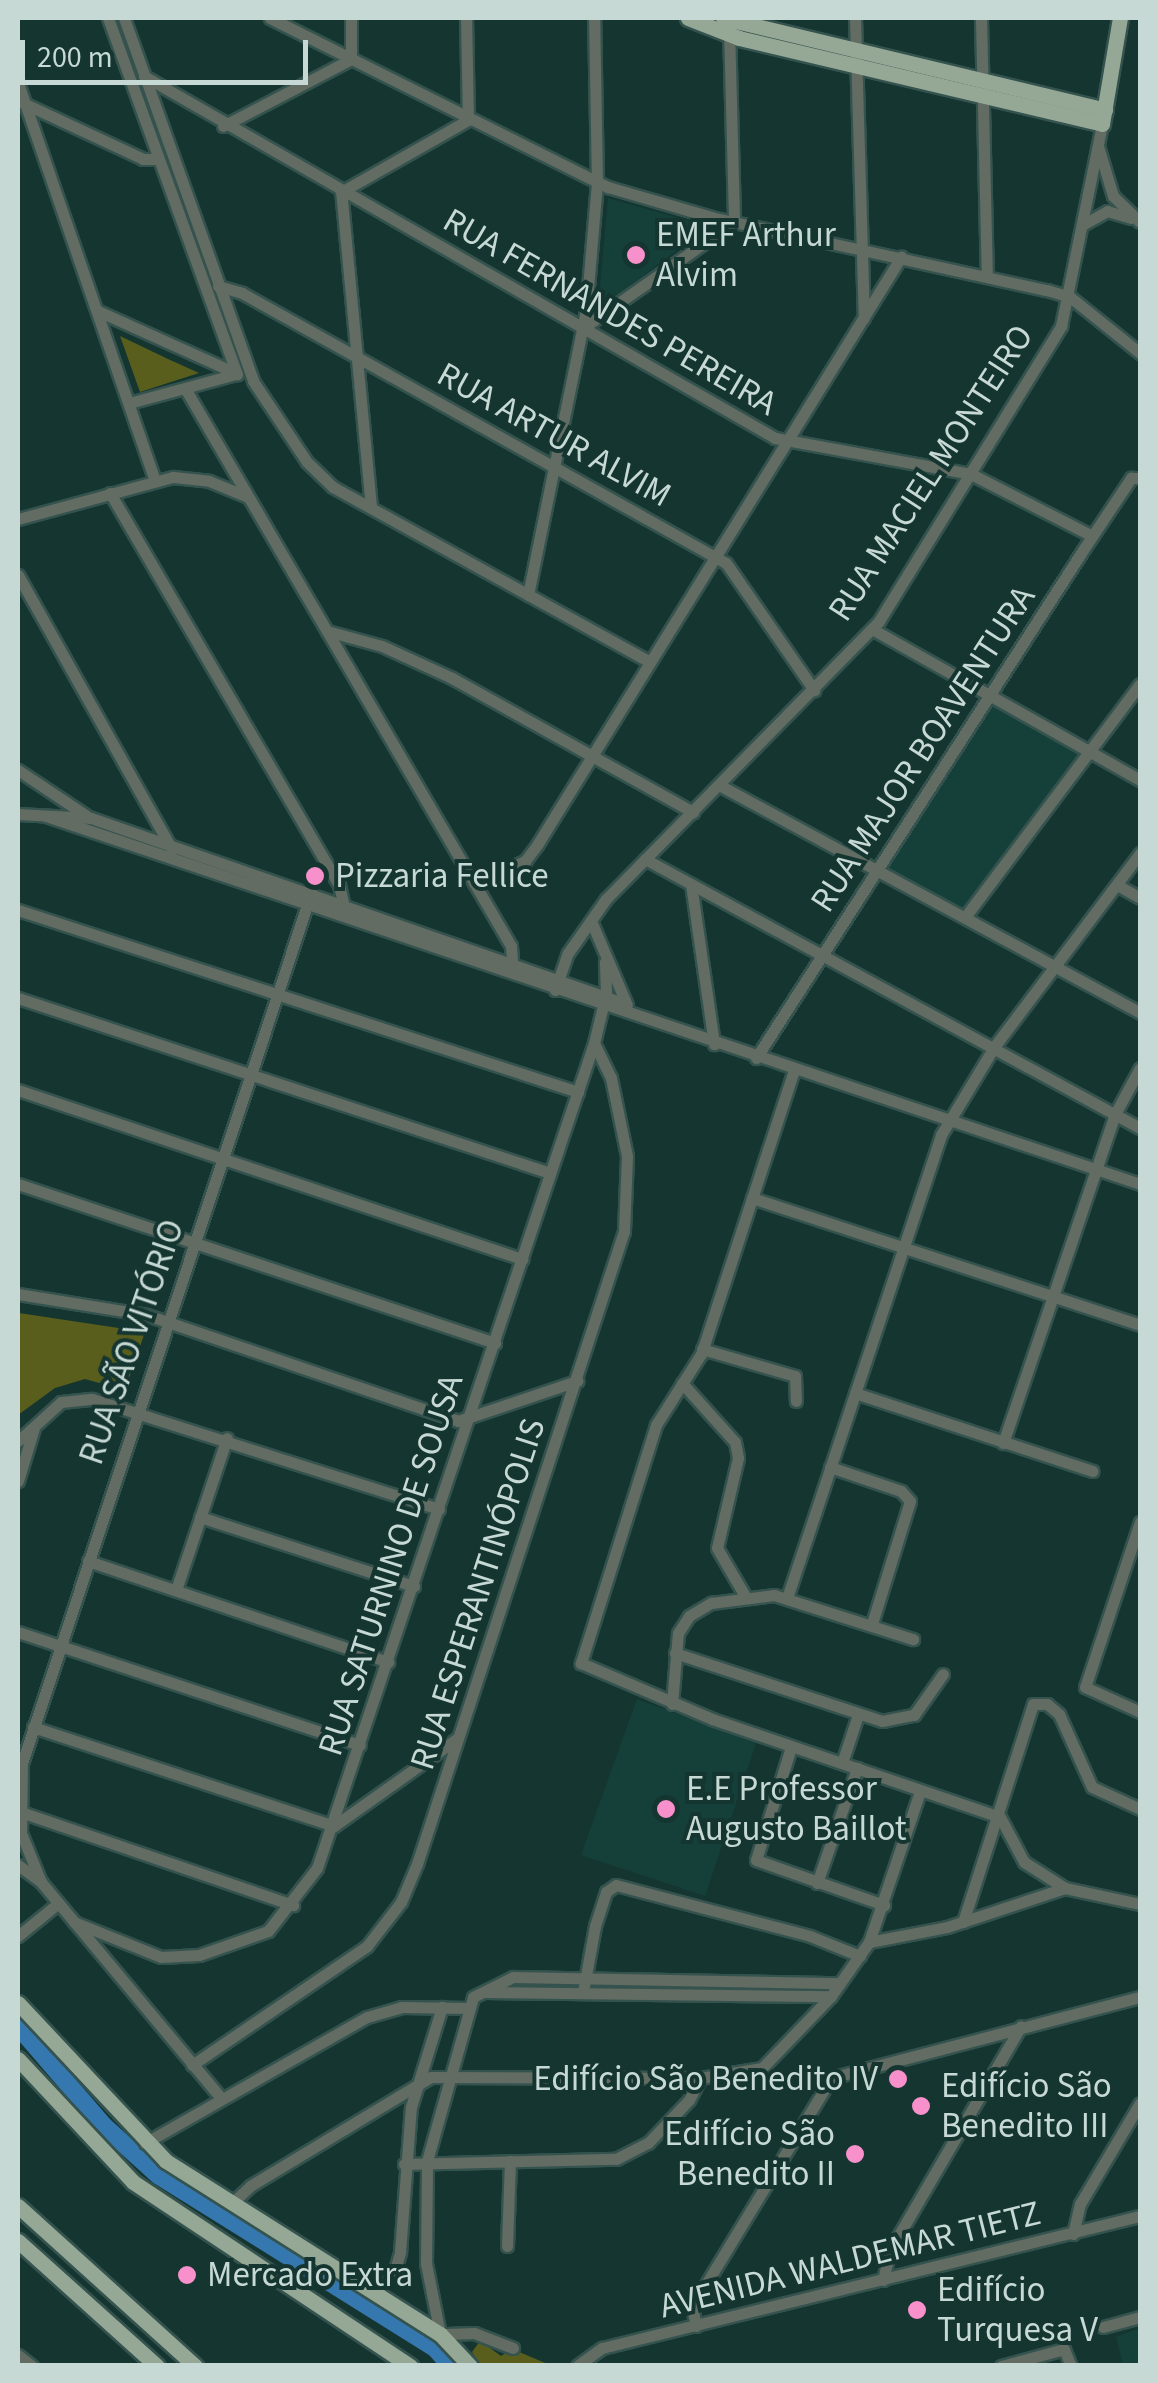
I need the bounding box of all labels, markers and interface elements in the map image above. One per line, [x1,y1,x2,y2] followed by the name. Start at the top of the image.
[25,20,312,82] scale bar
[37,36,113,79] text: 200 m
[436,199,784,425] street label: RUA FERNANDES PEREIRA
[656,214,836,296] place label: EMEF Arthur Alvim
[625,244,647,266] marker: EMEF Arthur Alvim
[820,317,1042,629] street label: RUA MACIEL MONTEIRO
[430,353,678,517] street label: RUA ARTUR ALVIM
[802,578,1044,920] street label: RUA MAJOR BOAVENTURA
[335,855,549,897] place label: Pizzaria Fellice
[304,865,326,887] marker: Pizzaria Fellice
[70,1214,194,1470] street label: RUA SÃO VITÓRIO
[309,1369,473,1761] street label: RUA SATURNINO DE SOUSA
[401,1413,555,1775] street label: RUA ESPERANTINÓPOLIS
[686,1768,907,1850] place label: E.E Professor Augusto Baillot
[655,1798,677,1820] marker: E.E Professor Augusto Baillot
[533,2058,878,2100] place label: Edifício São Benedito IV
[941,2065,1112,2147] place label: Edifício São Benedito III
[887,2068,909,2090] marker: Edifício São Benedito IV
[910,2095,932,2117] marker: Edifício São Benedito III
[664,2113,835,2195] place label: Edifício São Benedito II
[844,2143,866,2165] marker: Edifício São Benedito II
[655,2192,1045,2328] street label: AVENIDA WALDEMAR TIETZ
[207,2254,413,2296] place label: Mercado Extra
[176,2264,198,2286] marker: Mercado Extra
[937,2269,1098,2351] place label: Edifício Turquesa V
[906,2299,928,2321] marker: Edifício Turquesa V

